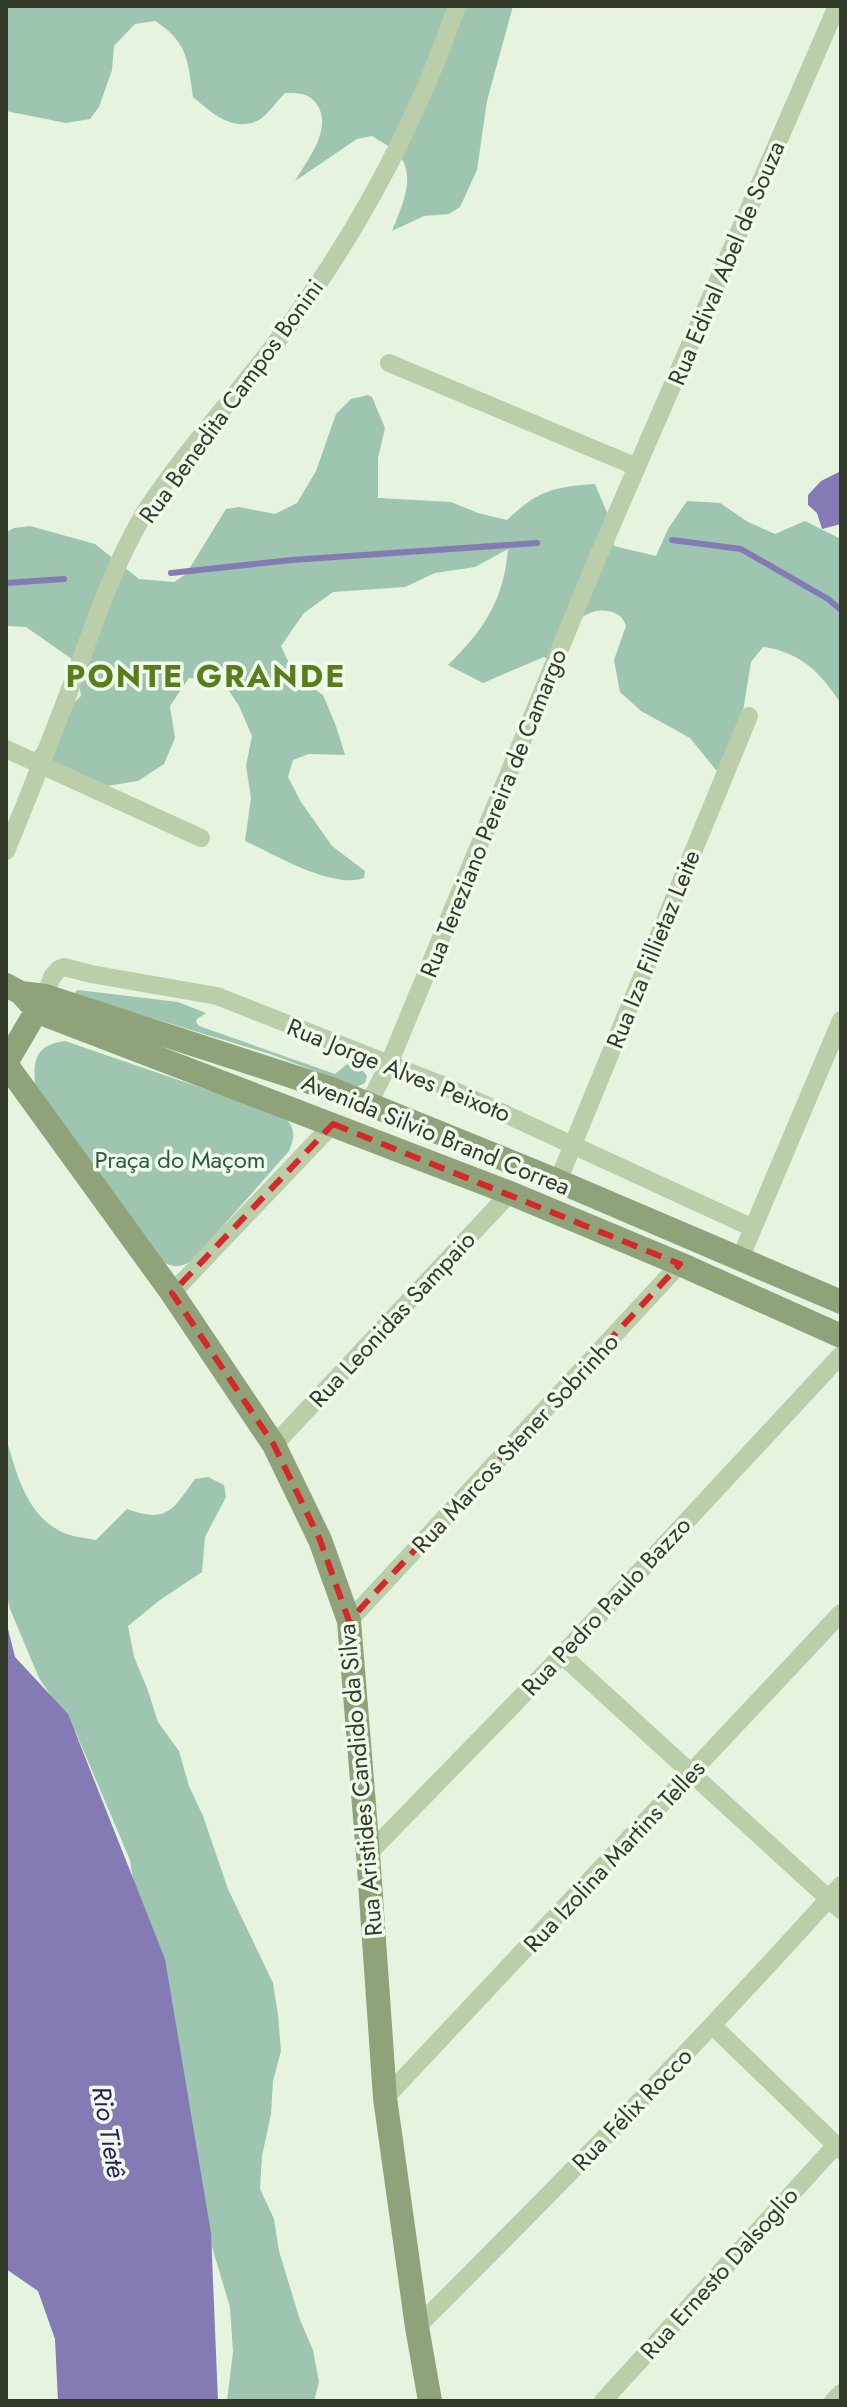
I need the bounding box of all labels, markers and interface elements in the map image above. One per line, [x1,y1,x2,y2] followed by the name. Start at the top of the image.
[659,136,793,390] street label: Rua Edival Abel de Souza
[130,272,332,530] street label: Rua Benedita Campos Bonini
[411,643,575,983] street label: Rua Tereziano Pereira de Camargo
[66,653,346,699] district label: PONTE GRANDE
[597,844,709,1054] street label: Rua Iza Fillietaz Leite
[282,1009,516,1131] street label: Rua Jorge Alves Peixoto
[297,1064,575,1204] street label: Avenida Silvio Brand Correa
[95,1142,265,1177] park label: Praça do Maçom
[301,1223,483,1415] street label: Rua Leonidas Sampaio
[403,1325,627,1561] street label: Rua Marcos Stener Sobrinho
[513,1508,699,1704] street label: Rua Pedro Paulo Bazzo
[329,1622,391,1938] street label: Rua Aristides Candido da Silva
[515,1752,713,1960] street label: Rua Izolina Martins Telles
[564,2039,700,2179] street label: Rua Félix Rocco
[82,2083,136,2181] water label: Rio Tietê
[632,2179,806,2367] street label: Rua Ernesto Dalsoglio

